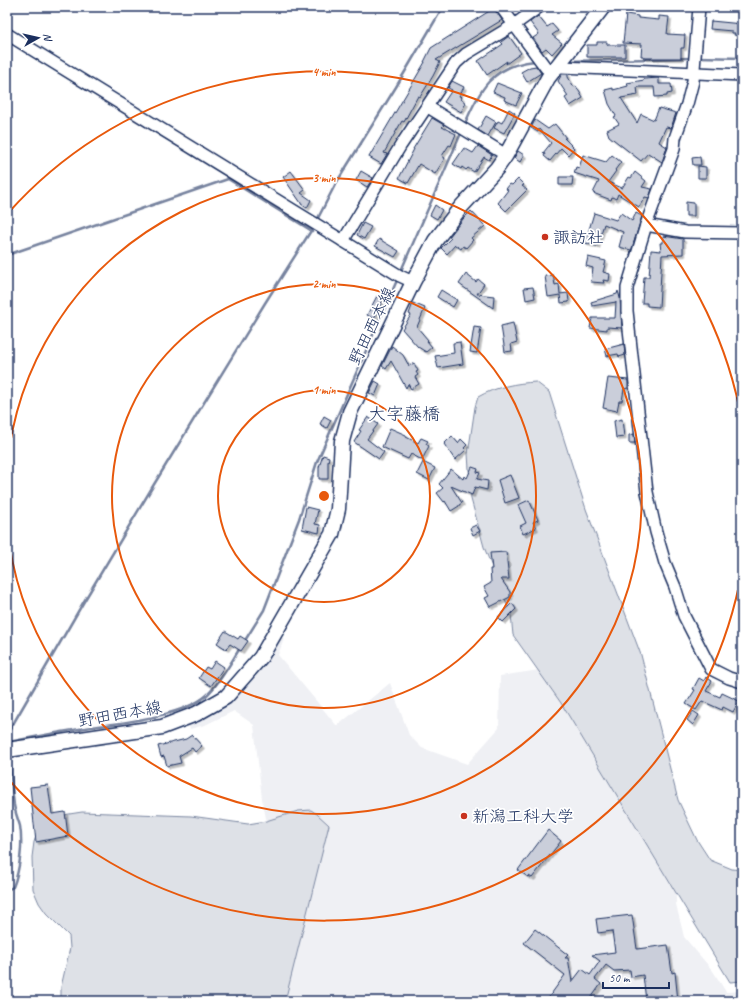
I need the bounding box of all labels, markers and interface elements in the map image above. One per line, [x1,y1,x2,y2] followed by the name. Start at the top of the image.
[18,18,58,58] north arrow
[40,32,56,43] text: N
[313,64,336,80] text: 4 min
[313,170,336,186] text: 3 min
[553,227,604,248] place label: 諏訪社
[540,232,550,242] marker: 諏訪社
[313,276,336,292] text: 2 min
[344,283,400,369] street label: 野田西本線
[313,382,336,398] text: 1 min
[368,403,440,425] district label: 大字藤橋
[317,489,331,503] centre of rings
[76,696,164,732] street label: 野田西本線
[472,806,574,827] place label: 新潟工科大学
[459,811,469,821] marker: 新潟工科大学
[603,964,669,990] scale bar
[609,970,631,986] text: 50 m

